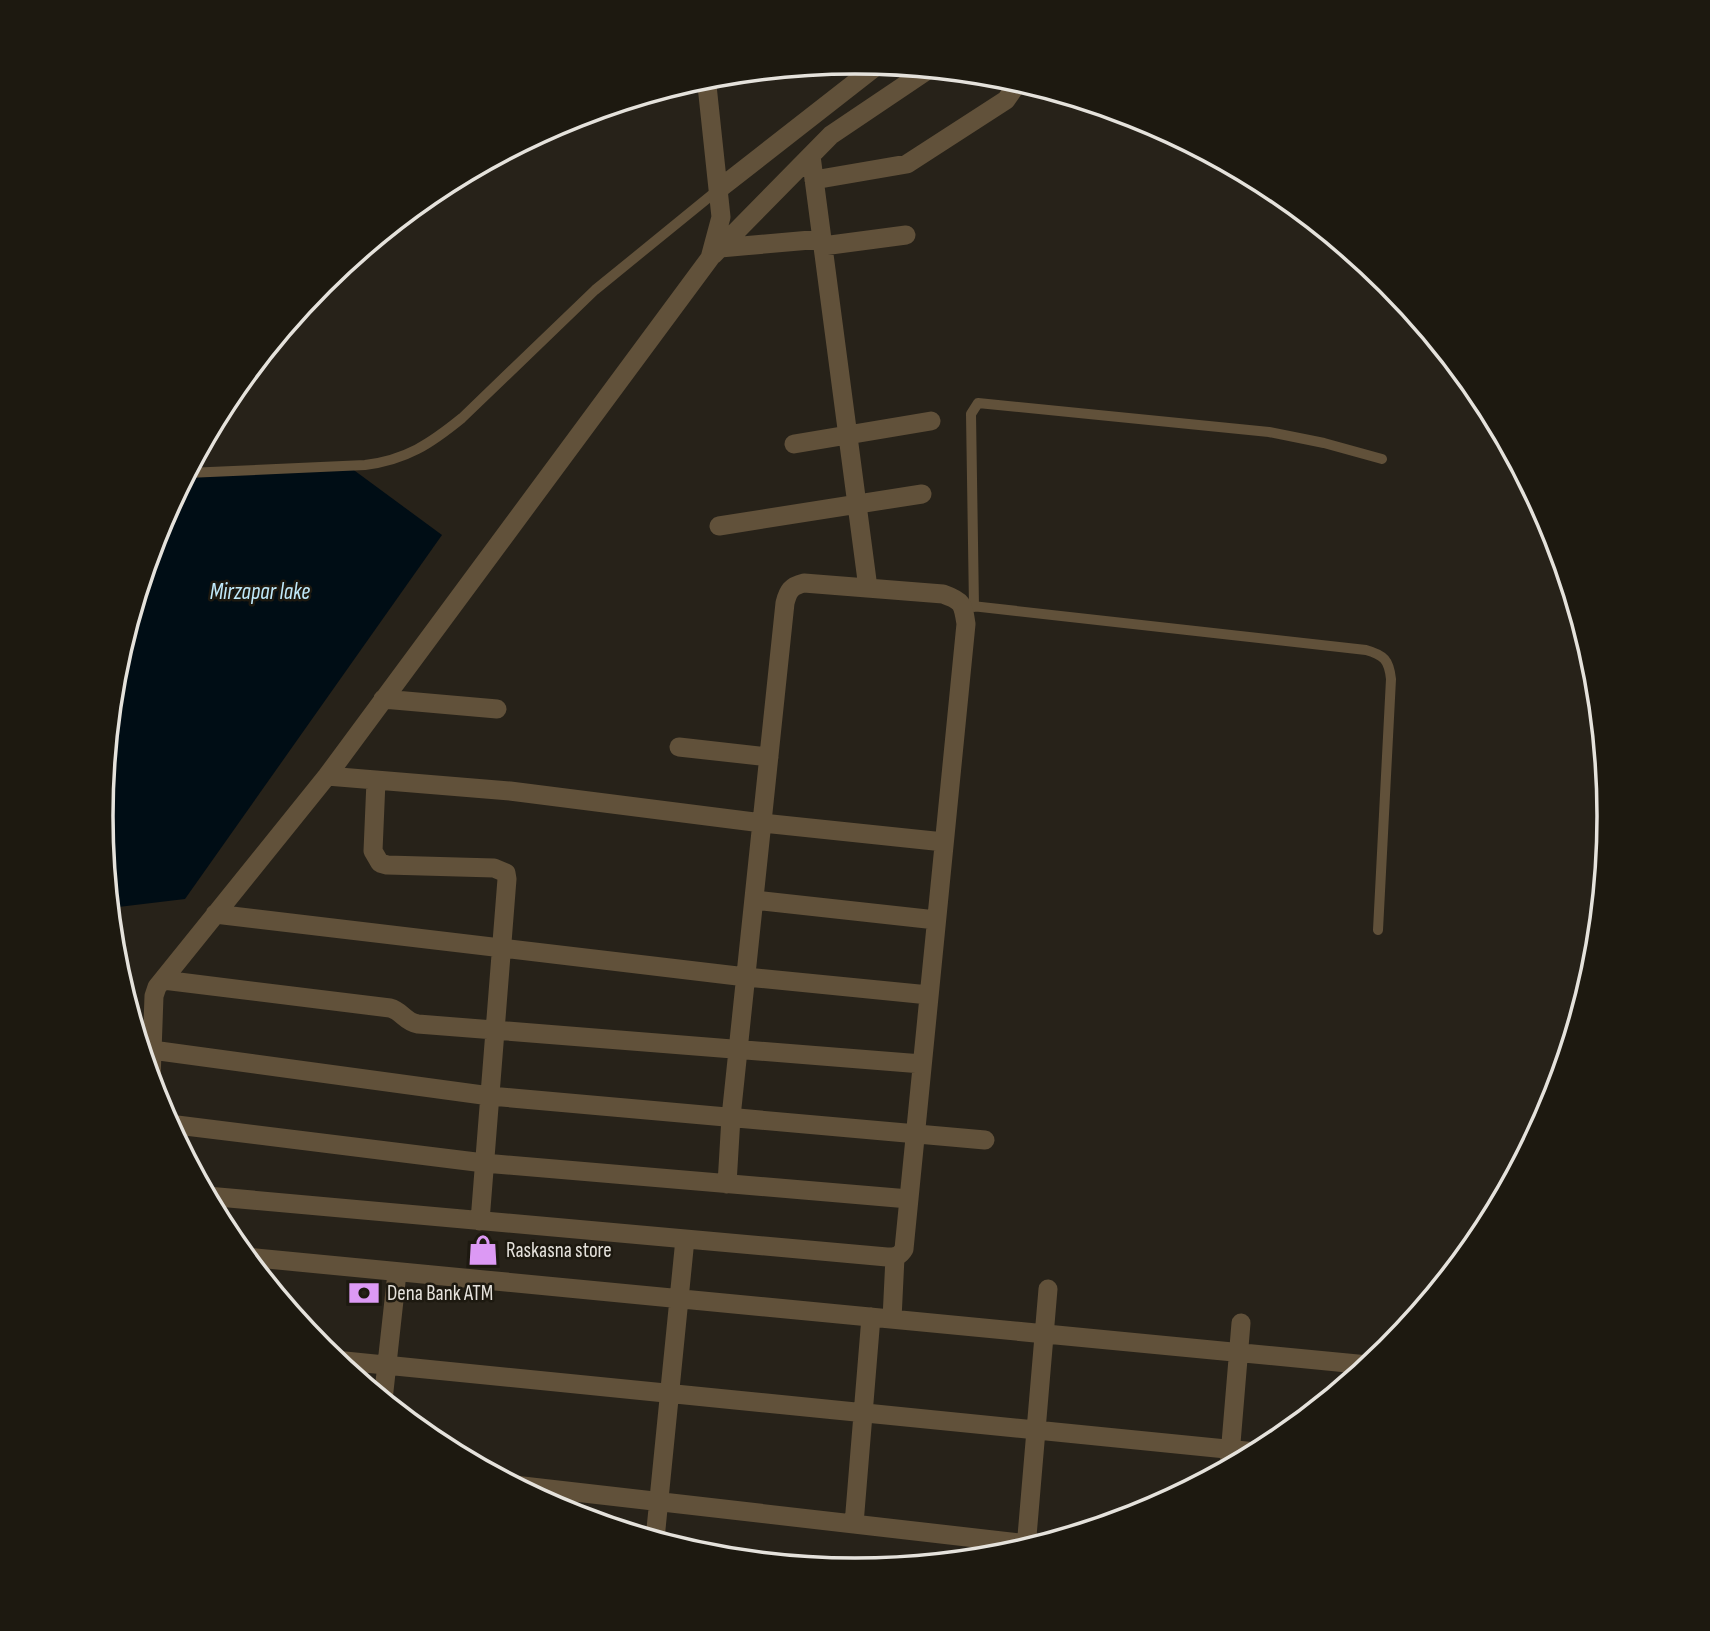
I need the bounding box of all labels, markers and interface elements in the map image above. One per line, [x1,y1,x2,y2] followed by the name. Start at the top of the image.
[210,578,310,606] water label: Mirzapar lake
[466,1233,500,1267] shop icon: Raskasna store
[506,1238,612,1263] place label: Raskasna store
[347,1276,381,1310] bank icon: Dena Bank ATM
[387,1281,493,1306] place label: Dena Bank ATM

